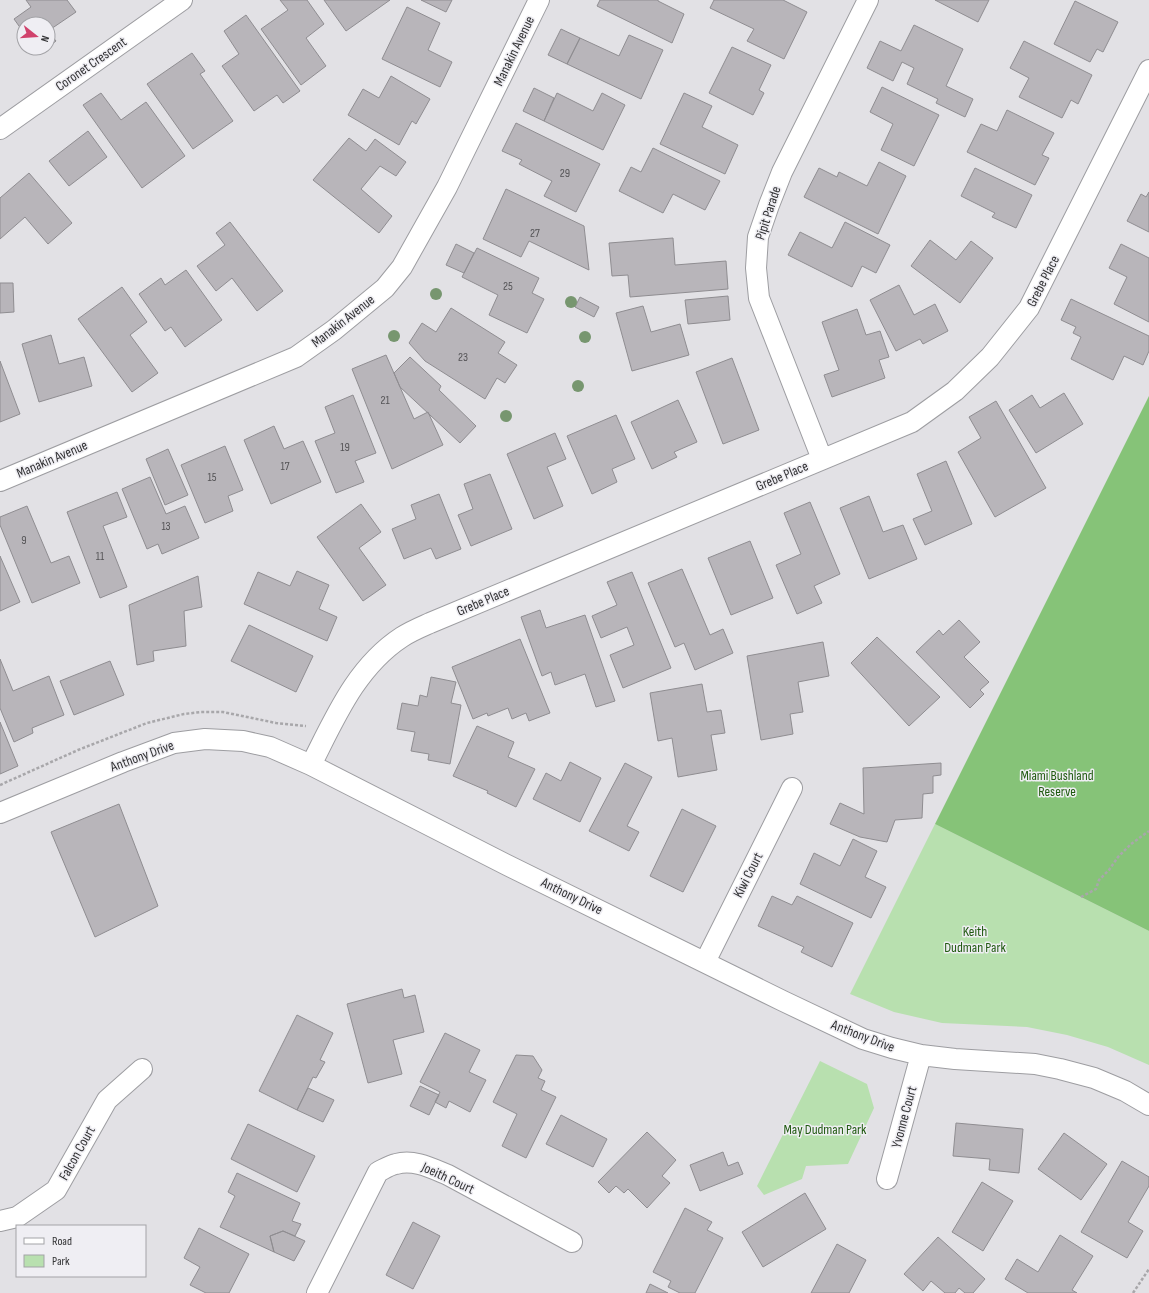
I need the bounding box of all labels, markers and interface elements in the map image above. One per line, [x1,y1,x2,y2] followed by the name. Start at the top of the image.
[490,13,538,89] street label: Manakin Avenue
[16,16,56,56] north arrow
[52,33,130,95] street label: Coronet Crescent
[38,34,52,44] text: N
[560,166,570,181] house number: 29
[751,184,785,242] street label: Pipit Parade
[530,226,540,241] house number: 27
[1023,253,1063,309] street label: Grebe Place
[503,279,513,294] house number: 25
[308,291,378,351] street label: Manakin Avenue
[458,350,468,365] house number: 23
[380,393,390,408] house number: 21
[14,436,90,482] street label: Manakin Avenue
[340,440,350,455] house number: 19
[753,457,811,495] street label: Grebe Place
[281,459,290,474] house number: 17
[207,470,217,485] house number: 15
[161,519,171,534] house number: 13
[21,533,27,548] house number: 9
[96,549,105,564] house number: 11
[454,582,512,620] street label: Grebe Place
[107,737,176,776] street label: Anthony Drive
[1020,767,1094,800] park label: Miami Bushland Reserve
[729,850,767,900] street label: Kiwi Court
[538,873,606,918] street label: Anthony Drive
[944,923,1006,956] park label: Keith Dudman Park
[828,1016,897,1056] street label: Anthony Drive
[888,1084,920,1150] street label: Yvonne Court
[784,1121,867,1138] park label: May Dudman Park
[55,1123,99,1183] street label: Falcon Court
[418,1158,477,1198] street label: Joeith Court
[16,1225,146,1277] legend
[52,1234,72,1249] text: Road
[52,1254,70,1269] text: Park

